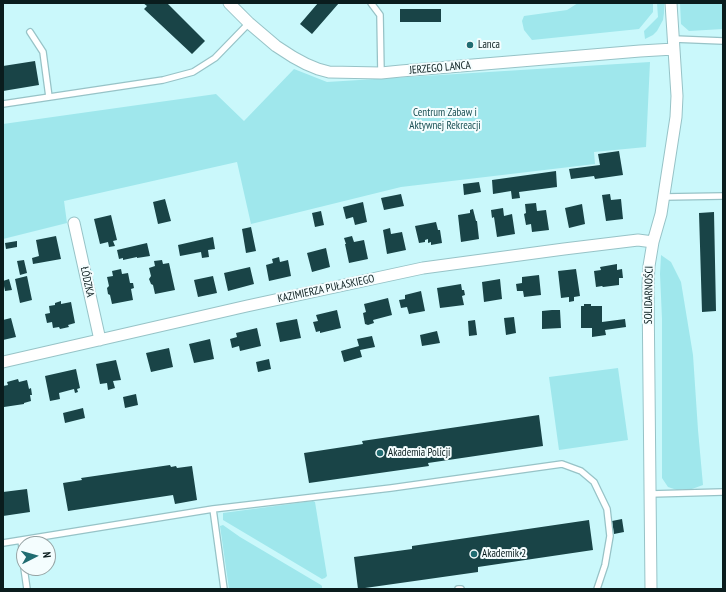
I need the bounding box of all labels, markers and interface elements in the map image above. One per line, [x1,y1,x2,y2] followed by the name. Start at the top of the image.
[478,38,500,52] place label: Lanca
[465,40,475,50] marker: Lanca
[409,59,471,77] street label: JERZEGO LANCA
[409,106,481,132] park label: Centrum Zabaw i Aktywnej Rekreacji
[77,266,97,298] street label: ŁÓDZKA
[642,266,656,324] street label: SOLIDARNOŚCI
[276,272,376,306] street label: KAZIMIERZA PUŁASKIEGO
[388,446,450,460] place label: Akademia Policji
[375,448,385,458] marker: Akademia Policji
[16,536,56,576] north arrow
[482,547,526,561] place label: Akademik 2
[469,549,479,559] marker: Akademik 2
[40,551,54,559] text: N

